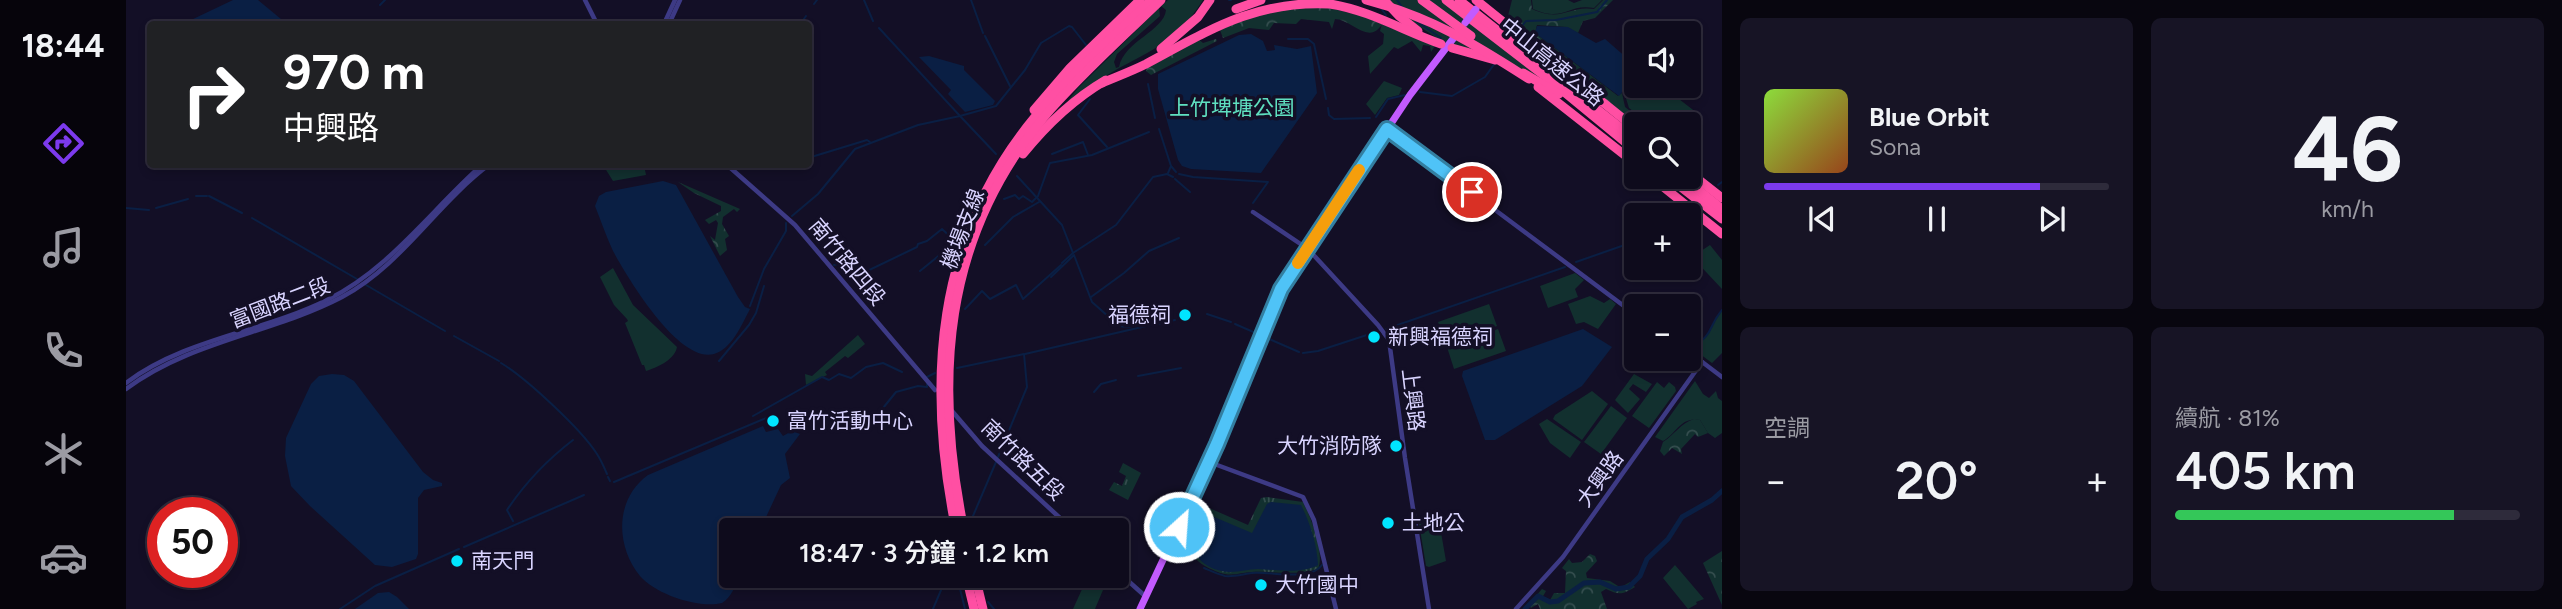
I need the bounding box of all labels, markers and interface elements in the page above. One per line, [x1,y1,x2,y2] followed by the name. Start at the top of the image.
[1495,12,1609,111] street label: 中山高速公路
[1624,21,1701,371] map controls
[1624,21,1701,98] button: sound
[21,27,105,65] text: 18:44
[283,42,425,101] text: 970 m
[168,49,259,140] icon: right
[1169,95,1295,120] park label: 上竹埤塘公園
[2292,95,2403,204] text: 46
[1869,101,1990,133] text: Blue Orbit
[283,109,379,147] text: 中興路
[1624,112,1701,189] button: search
[39,119,88,168] icon: directions
[1869,133,1921,161] text: Sona
[1442,162,1502,222] pin
[1453,173,1491,211] icon: arrive
[936,185,989,273] street label: 機場支線
[2321,195,2374,223] text: km/h
[1803,200,1841,238] icon: previous
[1918,200,1956,238] icon: pause
[2033,200,2071,238] icon: next
[1624,203,1701,280] button: +
[804,213,891,310] street label: 南竹路四段
[39,223,88,272] icon: music
[226,272,333,333] street label: 富國路二段
[1624,294,1701,371] button: −
[1108,302,1171,327] place label: 福德祠
[1177,307,1193,323] marker: 福德祠
[1388,324,1493,349] place label: 新興福德祠
[39,326,88,375] icon: phone
[1366,329,1382,345] marker: 新興福德祠
[1397,367,1430,433] street label: 上興路
[2175,404,2280,432] text: 續航 · 81%
[787,408,913,433] place label: 富竹活動中心
[765,413,781,429] marker: 富竹活動中心
[977,414,1070,505] street label: 南竹路五段
[1764,414,1810,442] text: 空調
[39,429,88,478] icon: climate
[1277,433,1382,458] place label: 大竹消防隊
[1388,438,1404,454] marker: 大竹消防隊
[2175,440,2356,502] text: 405 km
[1571,446,1628,512] street label: 大興路
[1895,450,1978,512] text: 20°
[1764,458,1788,504] text: −
[2085,458,2109,504] text: +
[1142,490,1216,564] position arrow
[147,497,238,588] speed limit sign: 50
[1402,510,1465,535] place label: 土地公
[1380,515,1396,531] marker: 土地公
[39,533,88,582] icon: car
[799,537,1049,569] text: 18:47 · 3 分鐘 · 1.2 km
[471,548,534,573] place label: 南天門
[449,553,465,569] marker: 南天門
[1275,572,1359,597] place label: 大竹國中
[1253,577,1269,593] marker: 大竹國中

